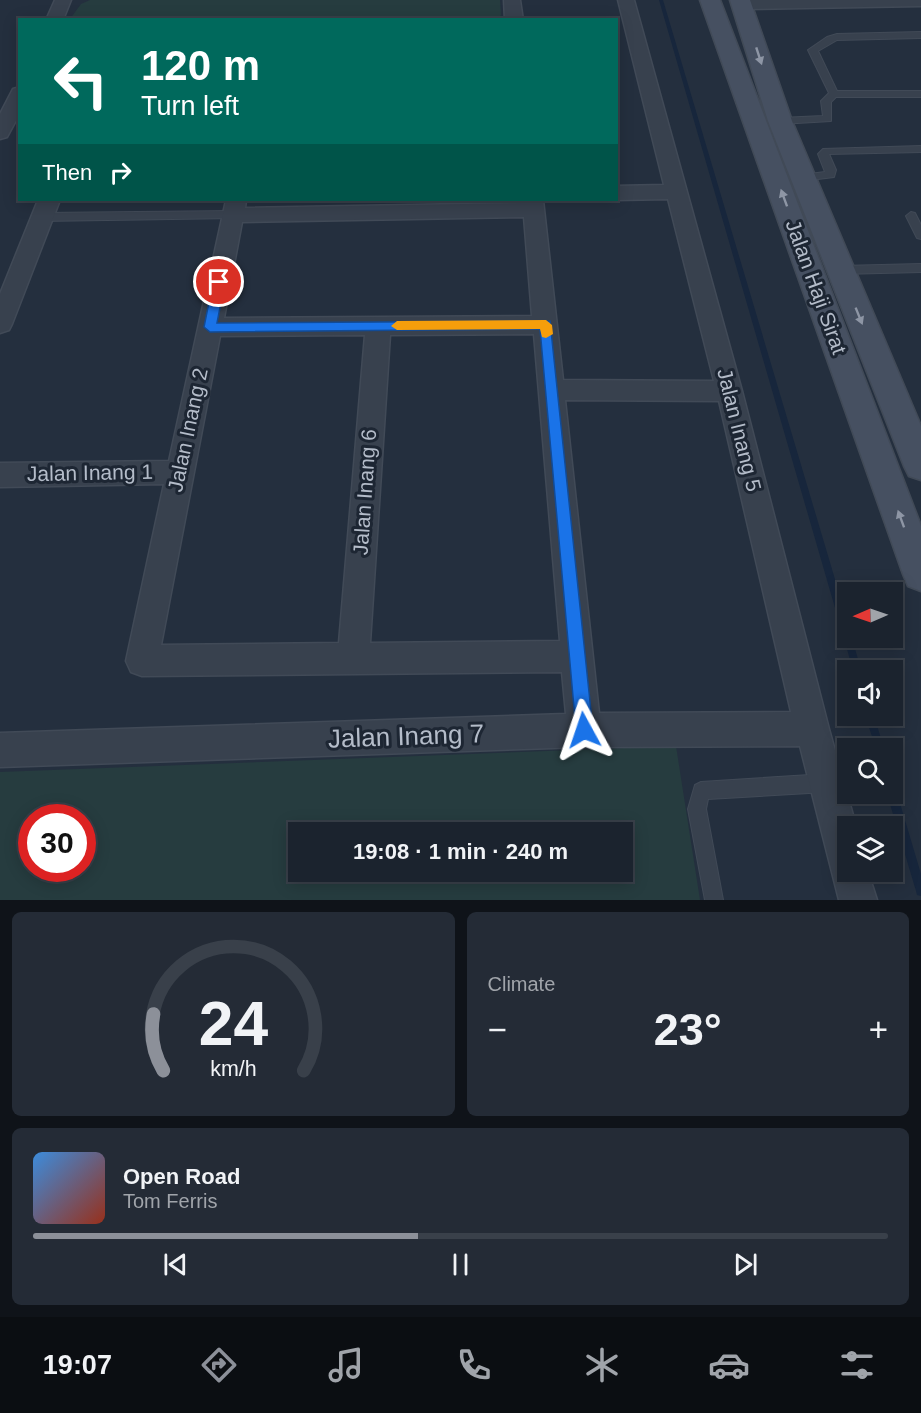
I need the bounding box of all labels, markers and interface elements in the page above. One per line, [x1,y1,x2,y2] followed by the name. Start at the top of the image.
[42,42,120,120] icon: left
[141,42,260,89] text: 120 m
[754,47,764,65] one-way arrow
[141,91,239,121] text: Turn left
[104,156,137,189] icon: right
[42,160,92,185] text: Then
[778,189,788,207] one-way arrow
[782,217,851,357] street label: Jalan Haji Sirat
[193,256,244,307] pin
[202,265,235,298] icon: arrive
[854,307,864,325] one-way arrow
[163,366,212,494] street label: Jalan Inang 2
[713,366,766,494] street label: Jalan Inang 5
[349,428,380,556] street label: Jalan Inang 6
[27,460,153,485] street label: Jalan Inang 1
[896,510,905,528] one-way arrow
[837,582,903,648] north arrow
[837,582,903,882] map controls
[837,660,903,726] button: sound
[552,698,616,762] position arrow
[327,718,485,754] street label: Jalan Inang 7
[837,738,903,804] button: search
[18,804,96,882] speed limit sign: 30
[837,816,903,882] button: layers
[353,839,568,864] text: 19:08 · 1 min · 240 m
[488,973,555,995] text: Climate
[199,989,268,1058] text: 24
[654,1004,722,1055] text: 23°
[488,1011,507,1048] text: −
[869,1011,888,1048] text: +
[210,1057,256,1081] text: km/h
[123,1164,240,1189] text: Open Road
[123,1190,217,1212] text: Tom Ferris
[159,1248,192,1281] icon: previous
[444,1248,477,1281] icon: pause
[729,1248,762,1281] icon: next
[198,1344,240,1386] icon: directions
[325,1344,367,1386] icon: music
[453,1344,495,1386] icon: phone
[581,1344,623,1386] icon: climate
[708,1344,750,1386] icon: car
[836,1344,878,1386] icon: filters
[43,1350,112,1380] text: 19:07

